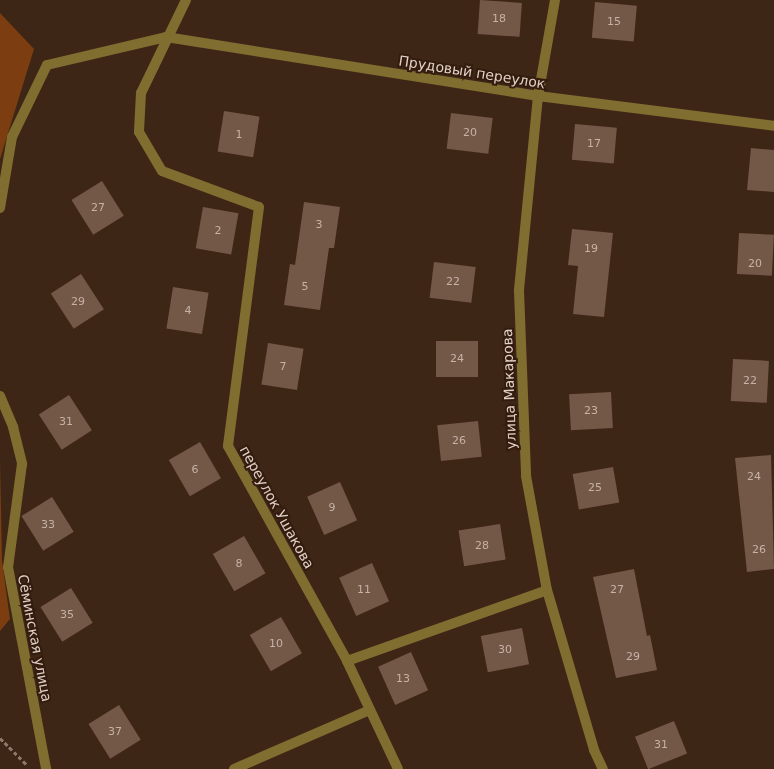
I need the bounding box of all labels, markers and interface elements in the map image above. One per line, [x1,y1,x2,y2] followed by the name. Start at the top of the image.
[492,12,506,26] house number: 18
[607,15,621,29] house number: 15
[397,52,547,92] street label: Прудовый переулок
[463,126,477,140] house number: 20
[236,128,242,142] house number: 1
[587,137,601,151] house number: 17
[91,201,105,215] house number: 27
[316,218,322,232] house number: 3
[215,224,221,238] house number: 2
[584,242,598,256] house number: 19
[748,257,762,271] house number: 20
[446,275,460,289] house number: 22
[302,280,308,294] house number: 5
[71,295,85,309] house number: 29
[185,304,191,318] house number: 4
[498,328,520,450] street label: улица Макарова
[450,352,464,366] house number: 24
[280,360,286,374] house number: 7
[743,374,757,388] house number: 22
[584,404,598,418] house number: 23
[59,415,73,429] house number: 31
[452,434,466,448] house number: 26
[236,443,318,571] street label: переулок Ушакова
[192,463,198,477] house number: 6
[747,470,761,484] house number: 24
[588,481,602,495] house number: 25
[329,501,335,515] house number: 9
[41,518,55,532] house number: 33
[475,539,489,553] house number: 28
[752,543,766,557] house number: 26
[236,557,242,571] house number: 8
[14,573,56,703] street label: Сёминская улица
[357,583,371,597] house number: 11
[610,583,624,597] house number: 27
[60,608,74,622] house number: 35
[269,637,283,651] house number: 10
[498,643,512,657] house number: 30
[626,650,640,664] house number: 29
[396,672,410,686] house number: 13
[108,725,122,739] house number: 37
[654,738,668,752] house number: 31

